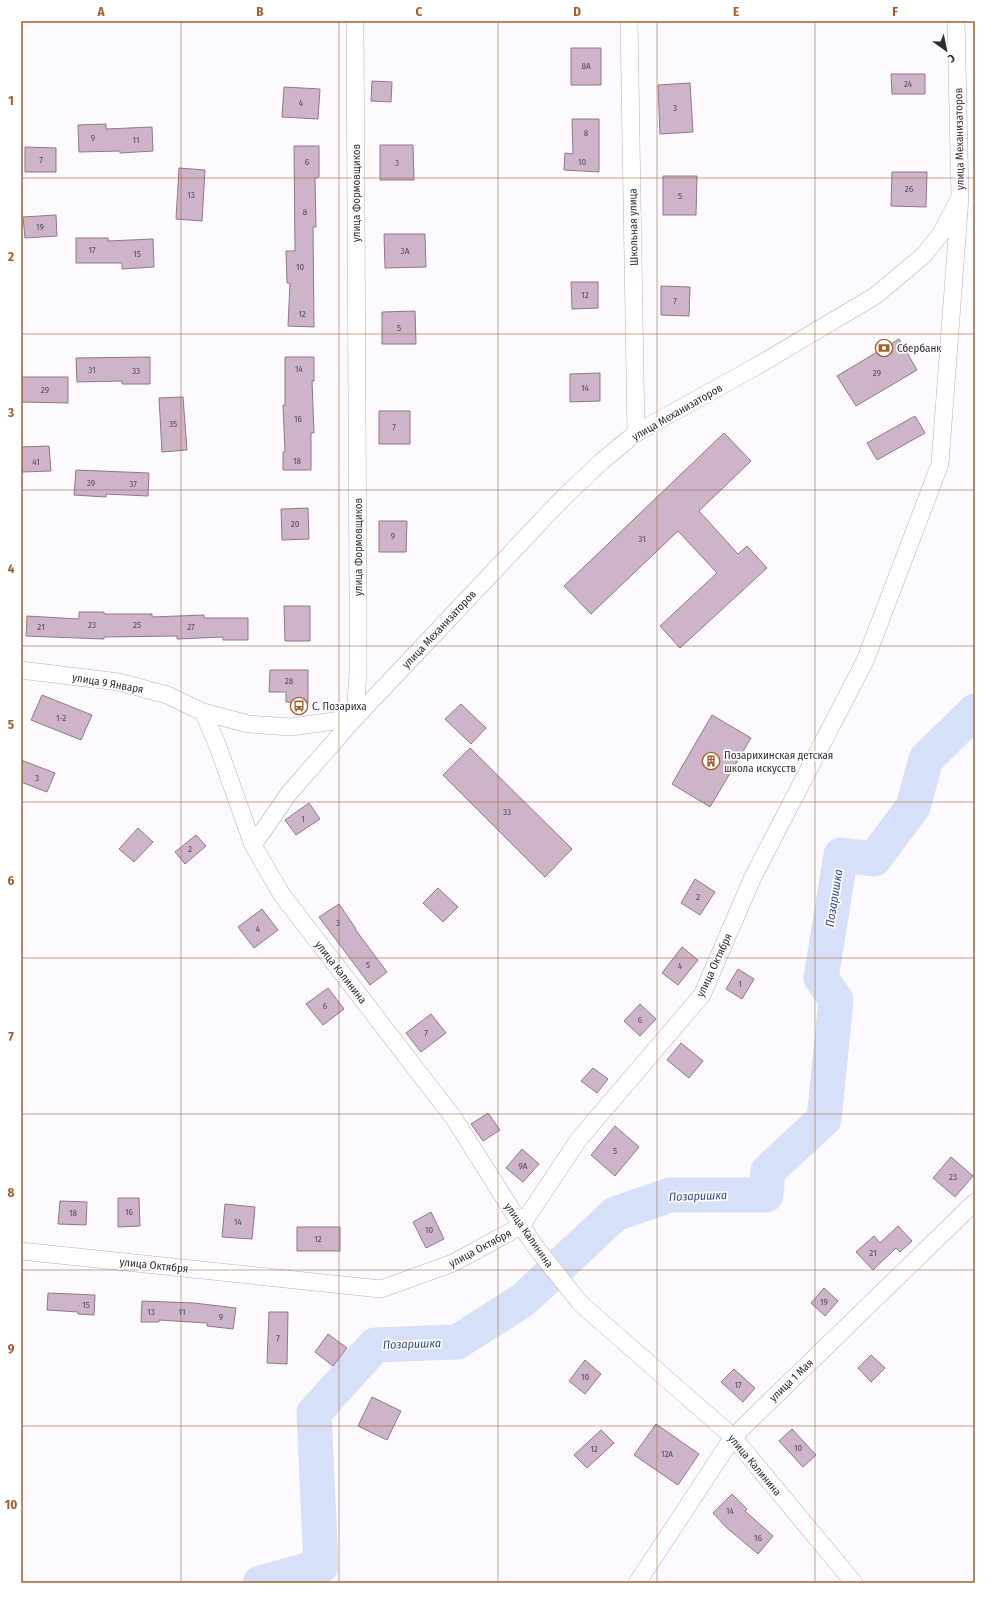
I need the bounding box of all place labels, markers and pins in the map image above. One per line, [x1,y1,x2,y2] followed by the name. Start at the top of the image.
[874,338,894,358] bank icon: Сбербанк
[897,342,942,355] place label: Сбербанк
[289,696,309,716] bus stop icon: С. Позариха
[312,700,367,713] place label: С. Позариха
[724,749,833,775] place label: Позарихинская детская школа искусств
[701,751,721,771] building icon: Позарихинская детская школа искусств

